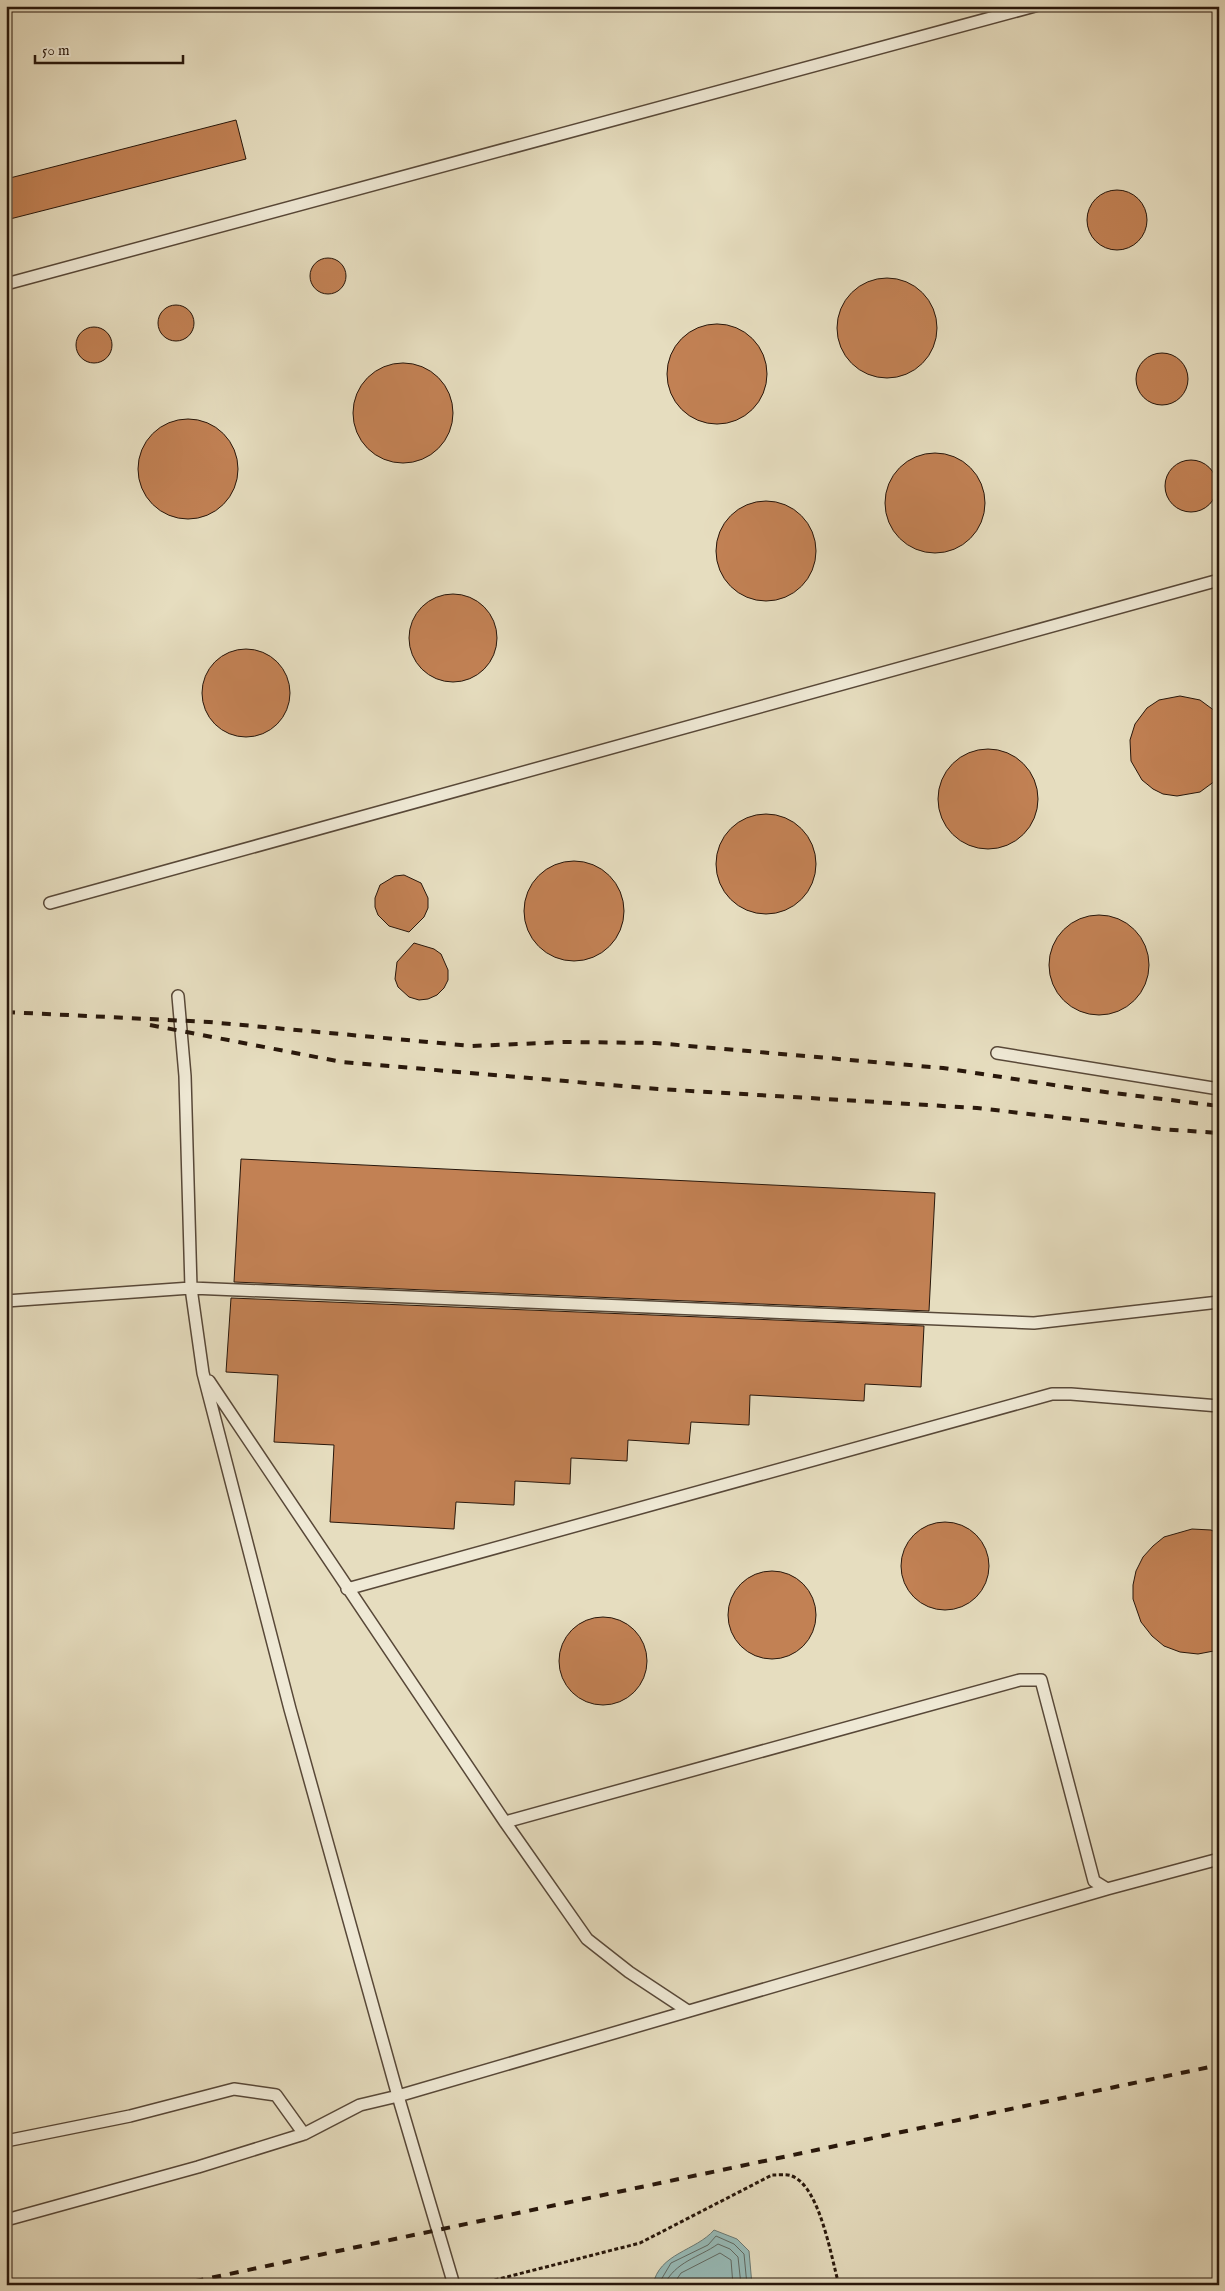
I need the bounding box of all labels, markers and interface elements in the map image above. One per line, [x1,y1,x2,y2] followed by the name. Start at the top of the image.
[35,32,182,64] scale bar
[42,41,70,60] text: 50 m

